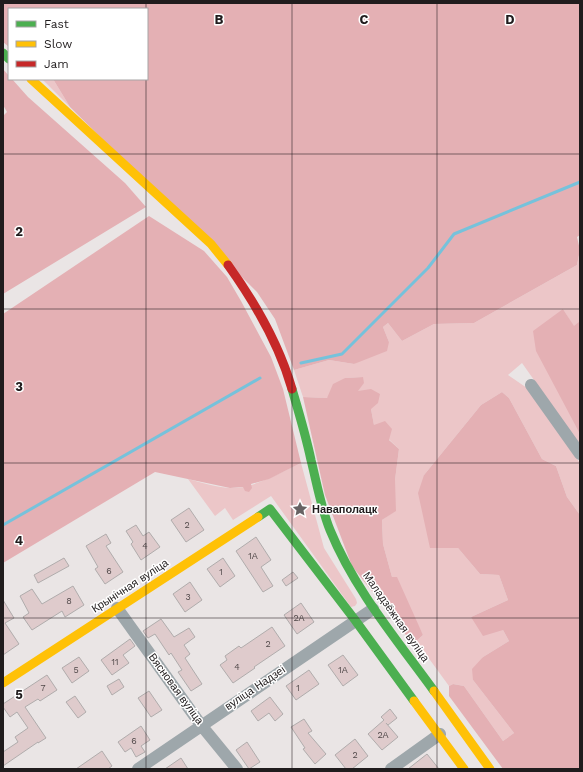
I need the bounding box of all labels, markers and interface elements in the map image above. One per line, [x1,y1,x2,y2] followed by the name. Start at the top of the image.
[8,8,148,80] legend
[215,12,224,27] text: B
[360,12,369,27] text: C
[505,12,515,27] text: D
[44,17,69,31] text: Fast
[44,37,72,51] text: Slow
[44,57,69,71] text: Jam
[15,224,23,239] text: 2
[15,379,23,394] text: 3
[291,500,309,518] place icon: Наваполацк
[312,503,378,516] place label: Наваполацк
[184,520,190,530] house number: 2
[15,533,24,548] text: 4
[142,541,148,551] house number: 4
[248,551,258,561] house number: 1А
[89,556,171,616] street label: Крынічная вуліца
[106,566,112,576] house number: 6
[219,567,223,577] house number: 1
[360,569,432,665] street label: Маладзёжная вуліца
[185,592,191,602] house number: 3
[66,596,72,606] house number: 8
[293,613,305,623] house number: 2А
[265,639,271,649] house number: 2
[146,651,207,728] street label: Вясновая вуліца
[111,657,119,667] house number: 11
[234,662,240,672] house number: 4
[222,663,288,713] street label: вуліца Надзеі
[73,665,79,675] house number: 5
[338,665,348,675] house number: 1А
[40,683,46,693] house number: 7
[296,683,300,693] house number: 1
[15,687,23,702] text: 5
[377,730,389,740] house number: 2А
[131,736,137,746] house number: 6
[352,750,358,760] house number: 2

